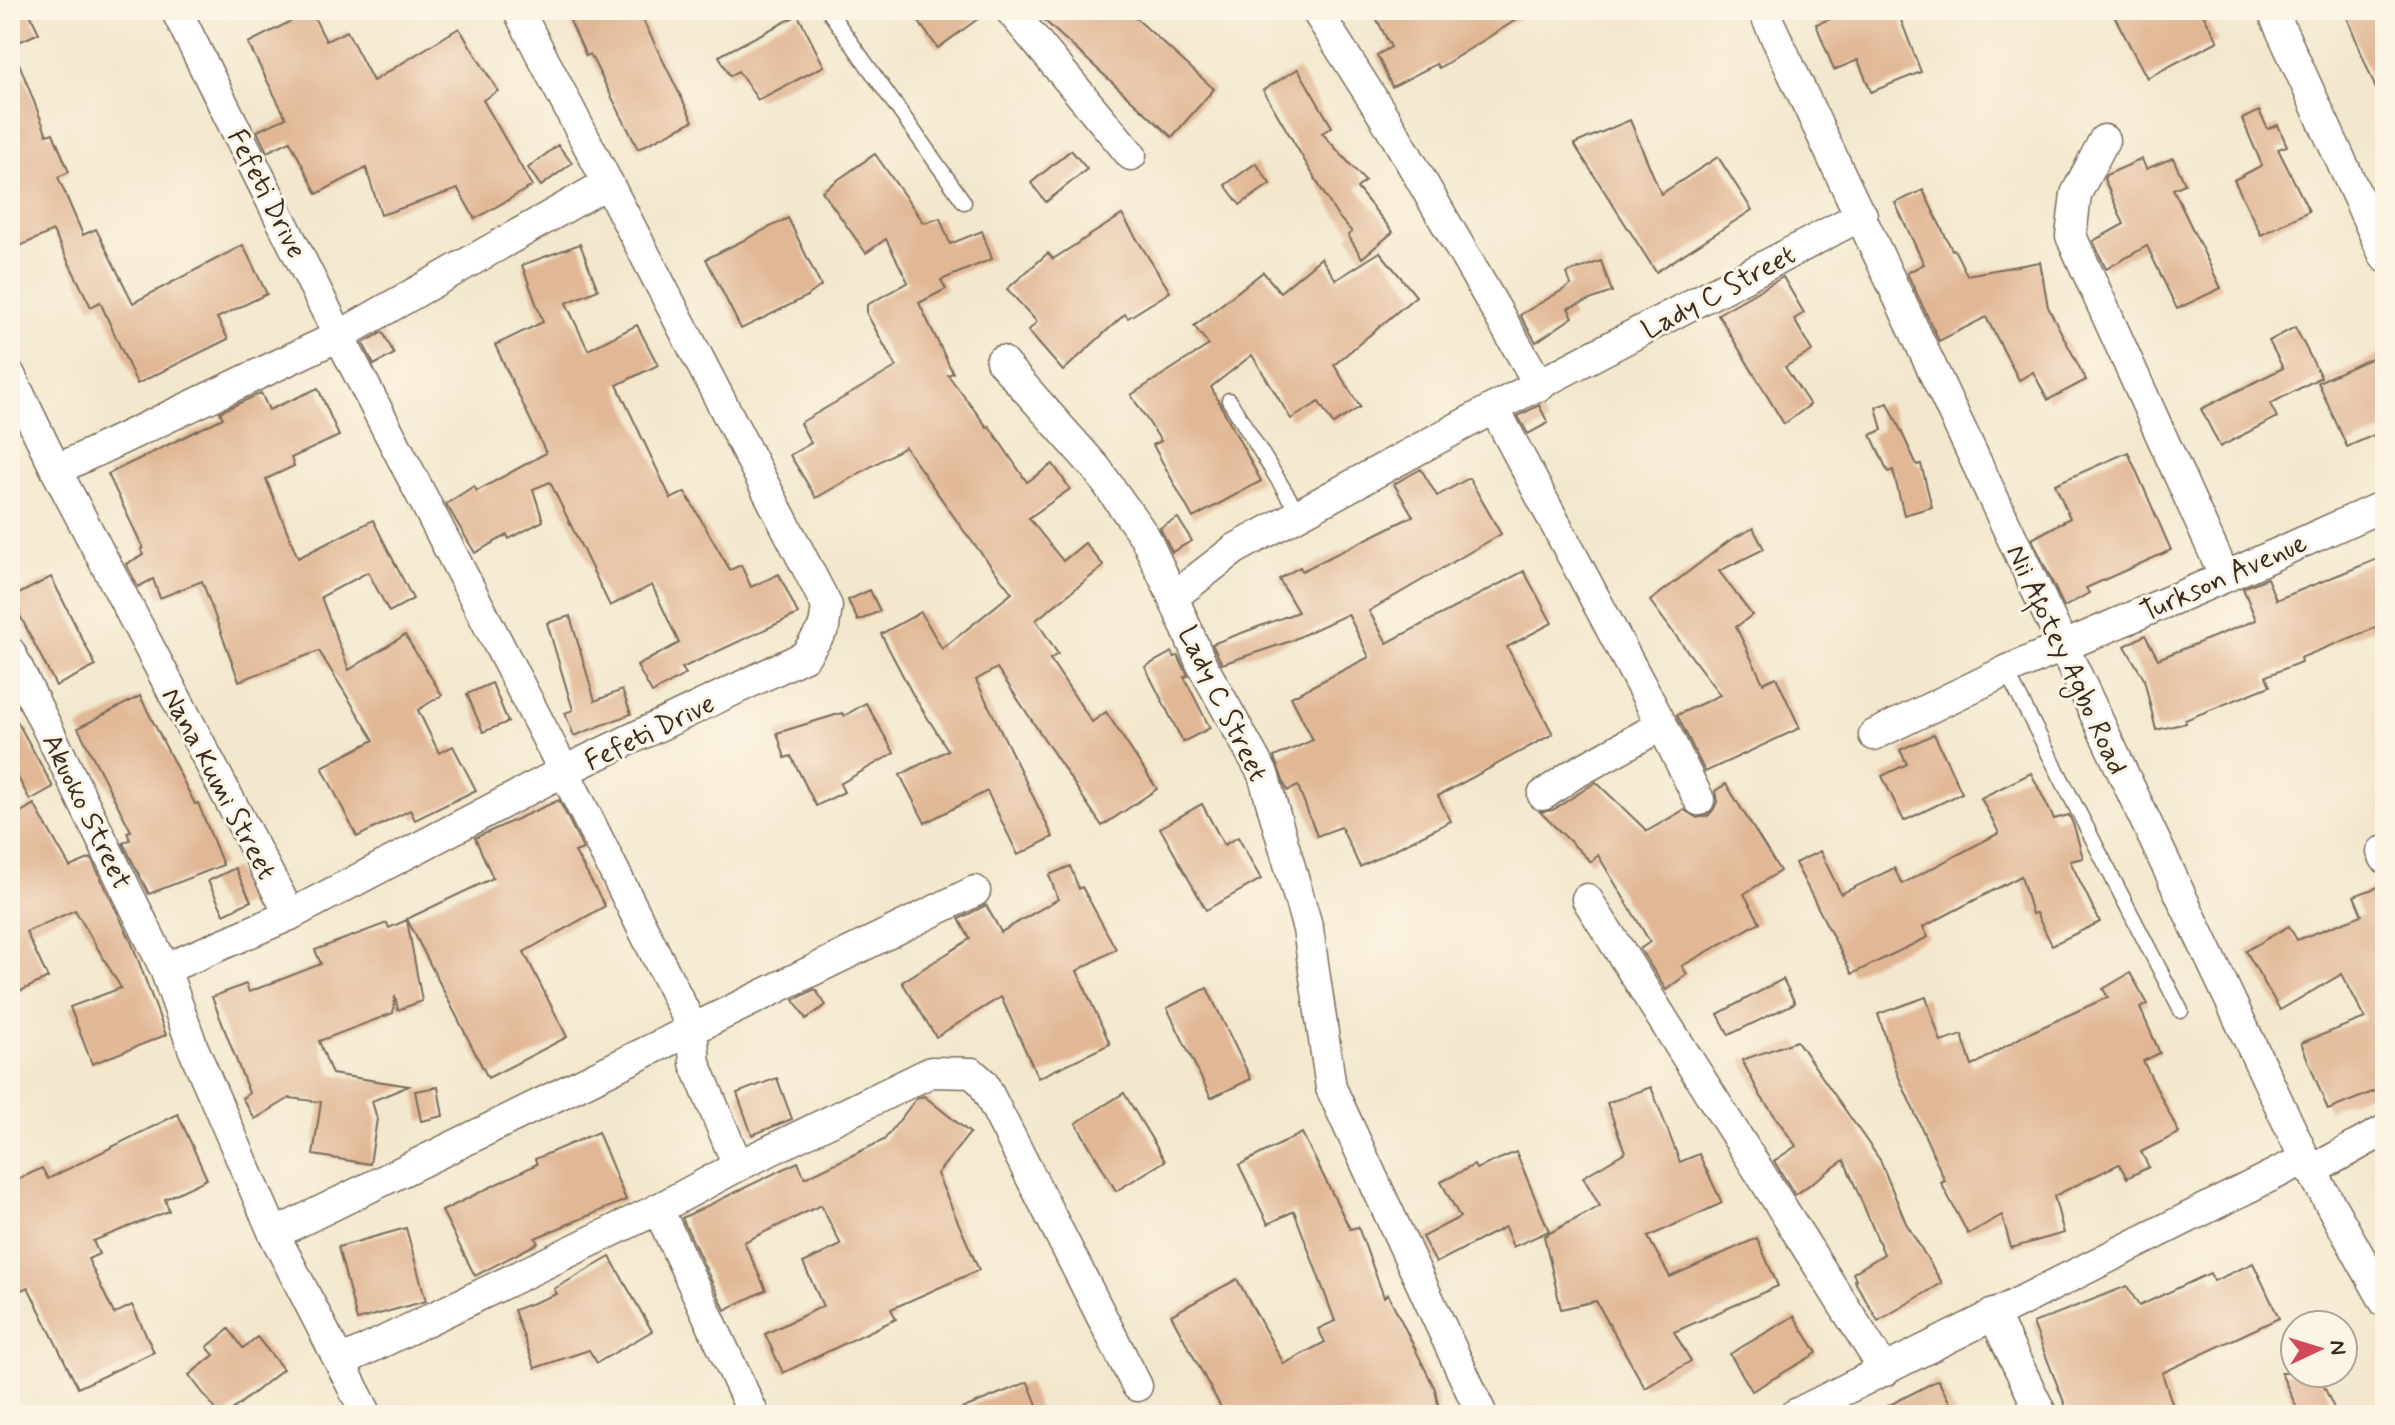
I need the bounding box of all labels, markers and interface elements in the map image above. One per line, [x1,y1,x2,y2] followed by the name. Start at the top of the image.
[217,123,314,265] street label: Fefeti Drive
[1636,237,1802,349] street label: Lady C Street
[2135,525,2313,632] street label: Turkson Avenue
[1994,539,2135,782] street label: Nii Afotey Agbo Road
[1168,620,1275,788] street label: Lady C Street
[152,682,284,887] street label: Nana Kumi Street
[579,686,721,781] street label: Fefeti Drive
[32,728,139,896] street label: Akuoko Street
[2279,1309,2359,1389] north arrow
[2322,1339,2351,1356] text: N

